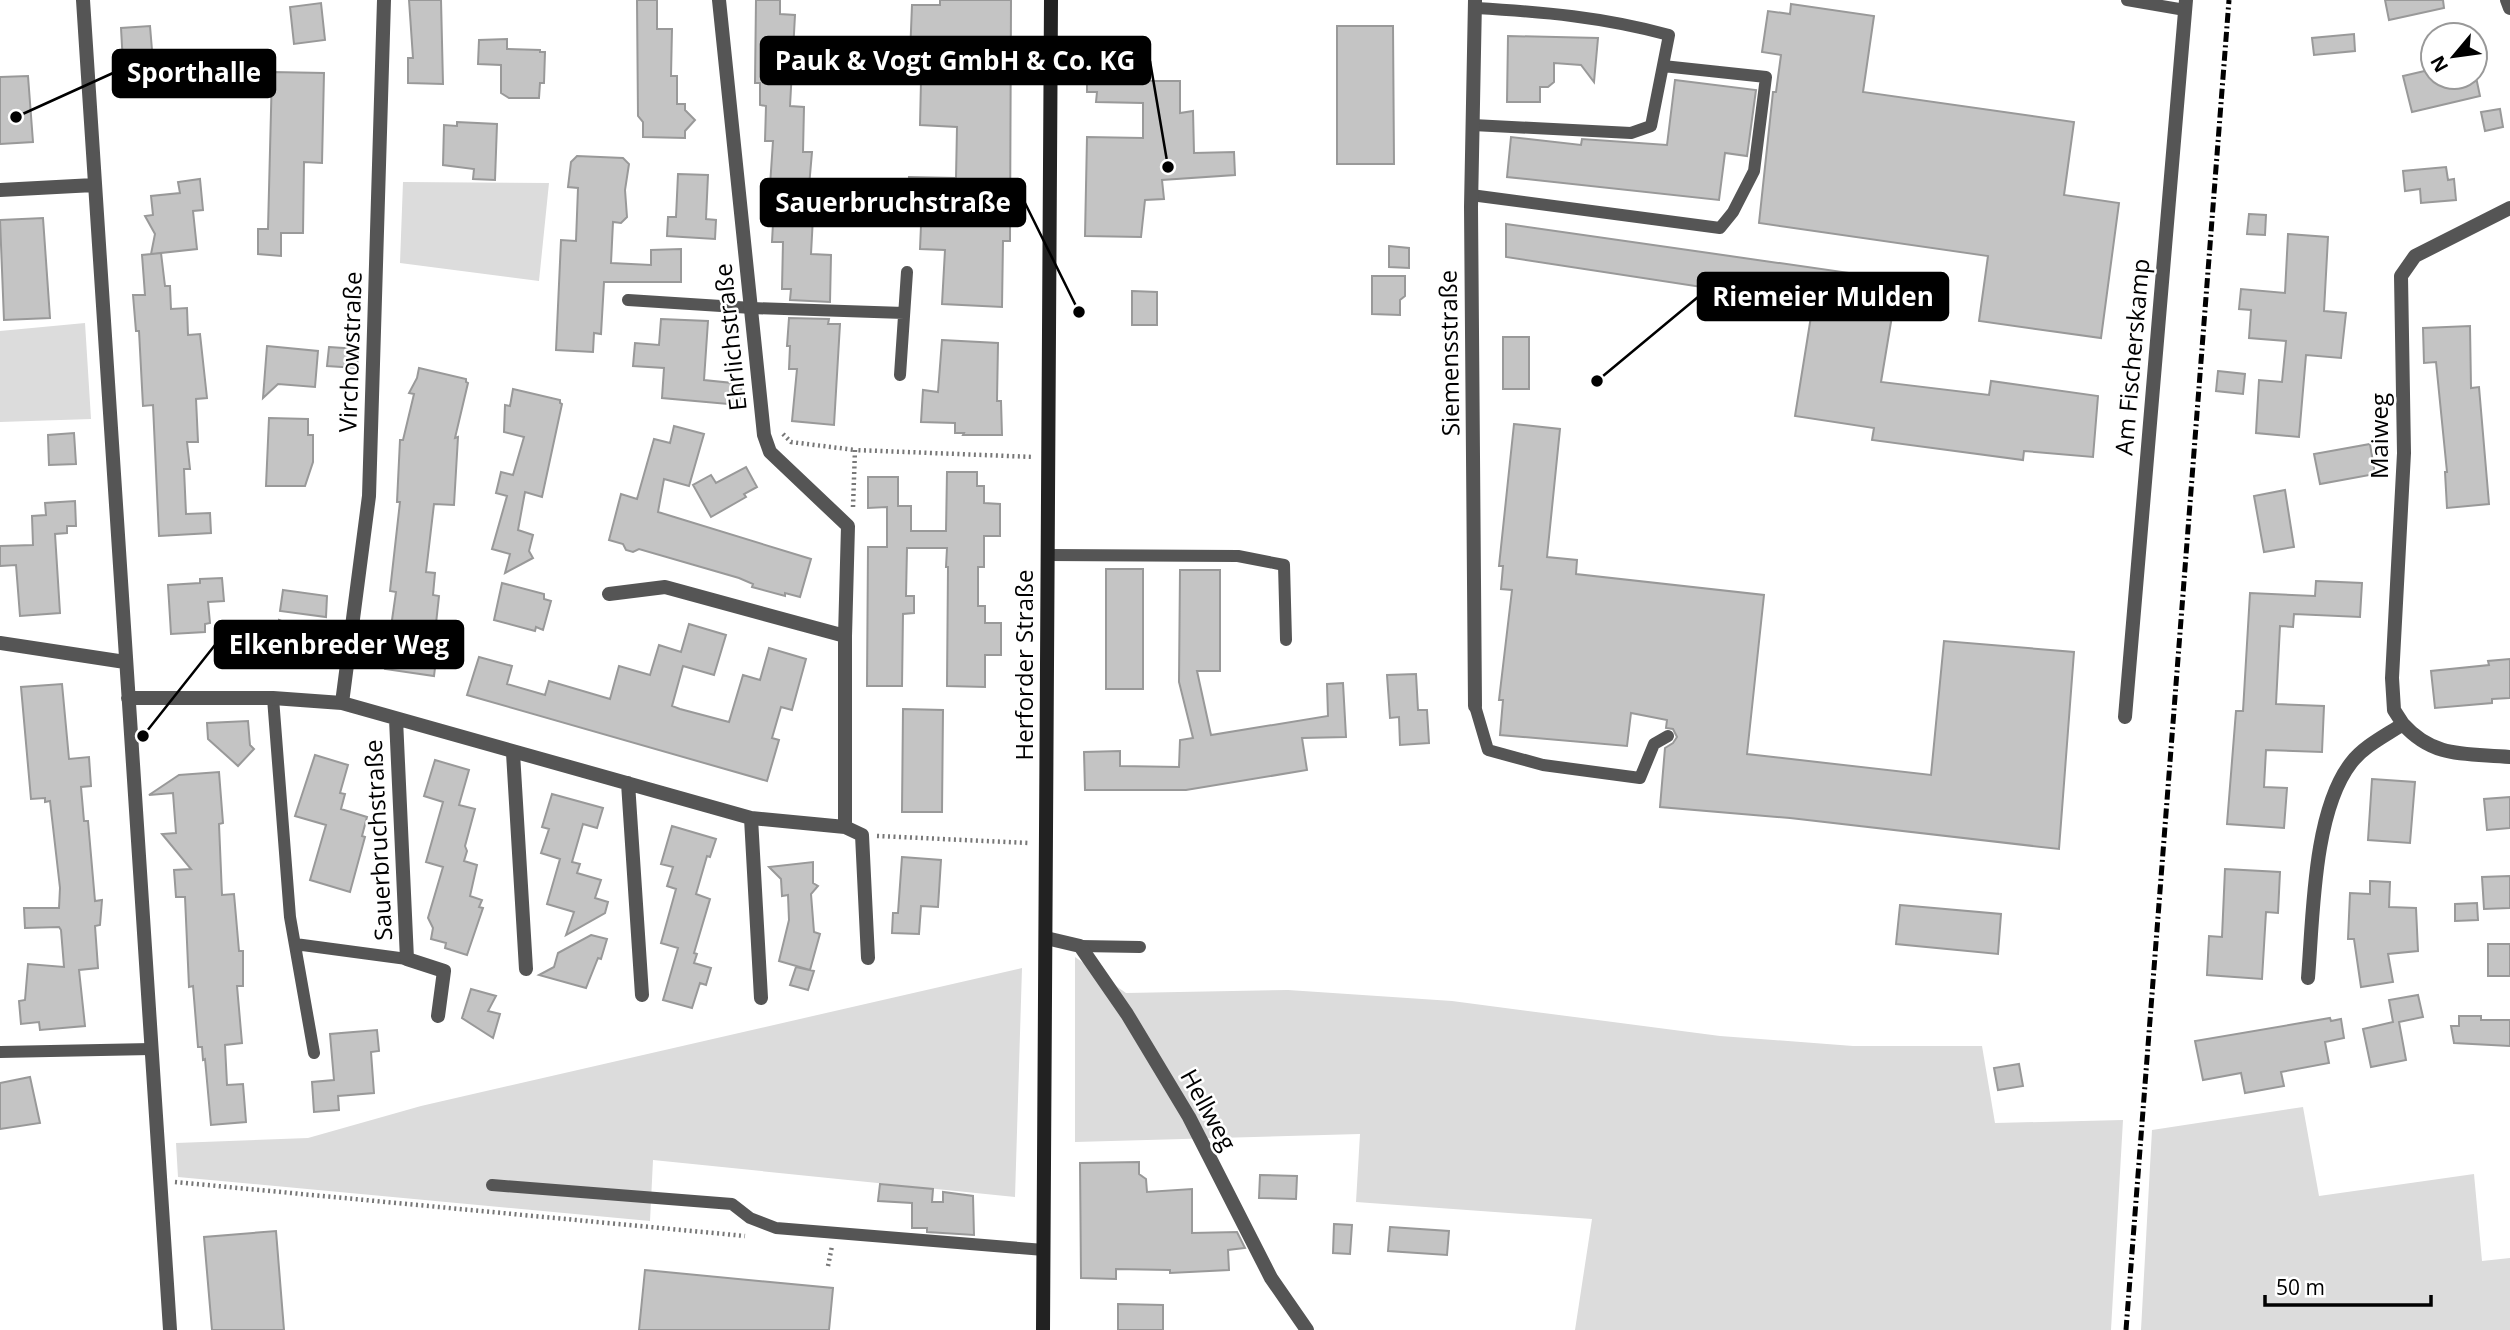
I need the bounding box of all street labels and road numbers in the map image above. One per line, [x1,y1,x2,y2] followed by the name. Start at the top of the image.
[2106,257,2157,457] street label: Am Fischerskamp
[705,262,754,412] street label: Ehrlichstraße
[1431,270,1466,436] street label: Siemensstraße
[330,271,369,433] street label: Virchowstraße
[2362,393,2395,479] street label: Maiweg
[1007,570,1040,760] street label: Herforder Straße
[356,739,399,942] street label: Sauerbruchstraße
[1173,1063,1245,1156] street label: Hellweg

